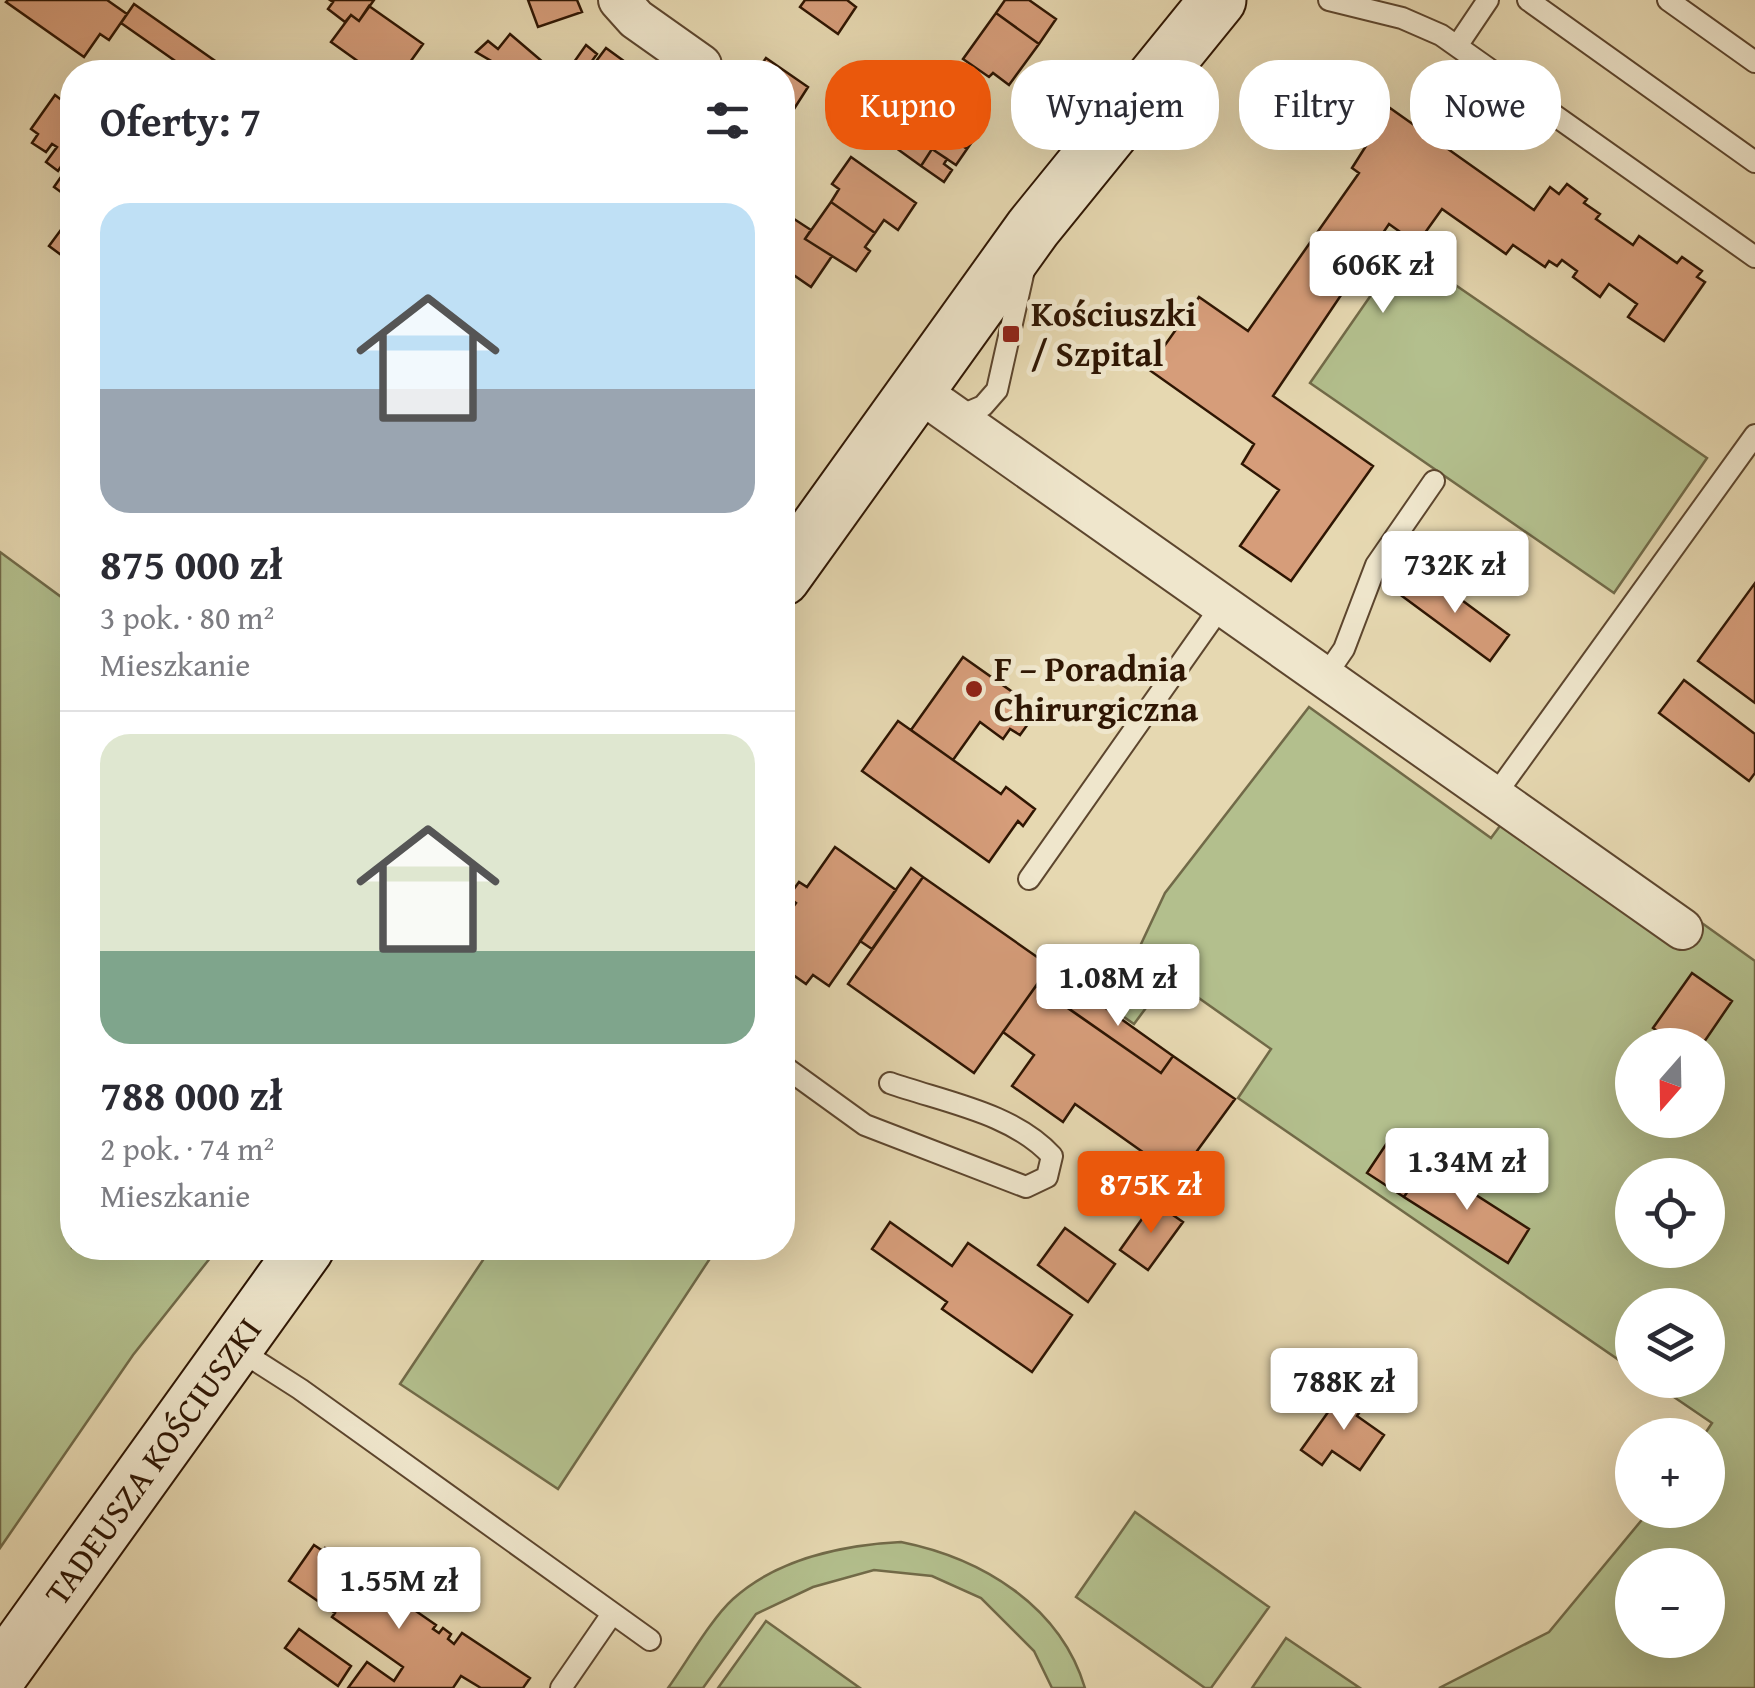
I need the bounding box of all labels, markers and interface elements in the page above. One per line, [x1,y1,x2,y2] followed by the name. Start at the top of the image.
[825,60,991,150] chip: Kupno
[1011,60,1219,150] chip: Wynajem
[1239,60,1390,150] chip: Filtry
[1410,60,1561,150] chip: Nowe
[100,90,261,151] text: Oferty: 7
[700,93,755,148] icon: filters
[1291,231,1475,316] pin: 606K zł
[1332,240,1434,287] text: 606K zł
[338,268,518,448] icon: home
[1031,288,1196,379] place label: Kościuszki / Szpital
[1000,323,1022,345] marker: Kościuszki / Szpital
[1363,531,1547,616] pin: 732K zł
[100,533,283,594] text: 875 000 zł
[1404,540,1506,587] text: 732K zł
[100,594,274,641] text: 3 pok. · 80 m²
[100,641,250,688] text: Mieszkanie
[994,643,1198,734] place label: F – Poradnia Chirurgiczna
[963,678,985,700] marker: F – Poradnia Chirurgiczna
[338,799,518,979] icon: home
[1015,944,1221,1029] pin: 1.08M zł
[1058,953,1178,1000] text: 1.08M zł
[1615,1028,1725,1138] north arrow
[1615,1028,1725,1658] map controls
[100,1064,283,1125] text: 788 000 zł
[100,1125,274,1172] text: 2 pok. · 74 m²
[1364,1128,1570,1213] pin: 1.34M zł
[1407,1137,1527,1184] text: 1.34M zł
[1059,1151,1243,1236] pin: 875K zł
[1615,1158,1725,1268] button: locate
[1100,1160,1202,1207] text: 875K zł
[100,1172,250,1219] text: Mieszkanie
[1615,1288,1725,1398] button: layers
[32,1307,273,1615] street label: TADEUSZA KOŚCIUSZKI
[1252,1348,1436,1433] pin: 788K zł
[1293,1357,1395,1404] text: 788K zł
[1615,1418,1725,1528] button: +
[296,1547,502,1632] pin: 1.55M zł
[1615,1548,1725,1658] button: −
[339,1556,459,1603] text: 1.55M zł

